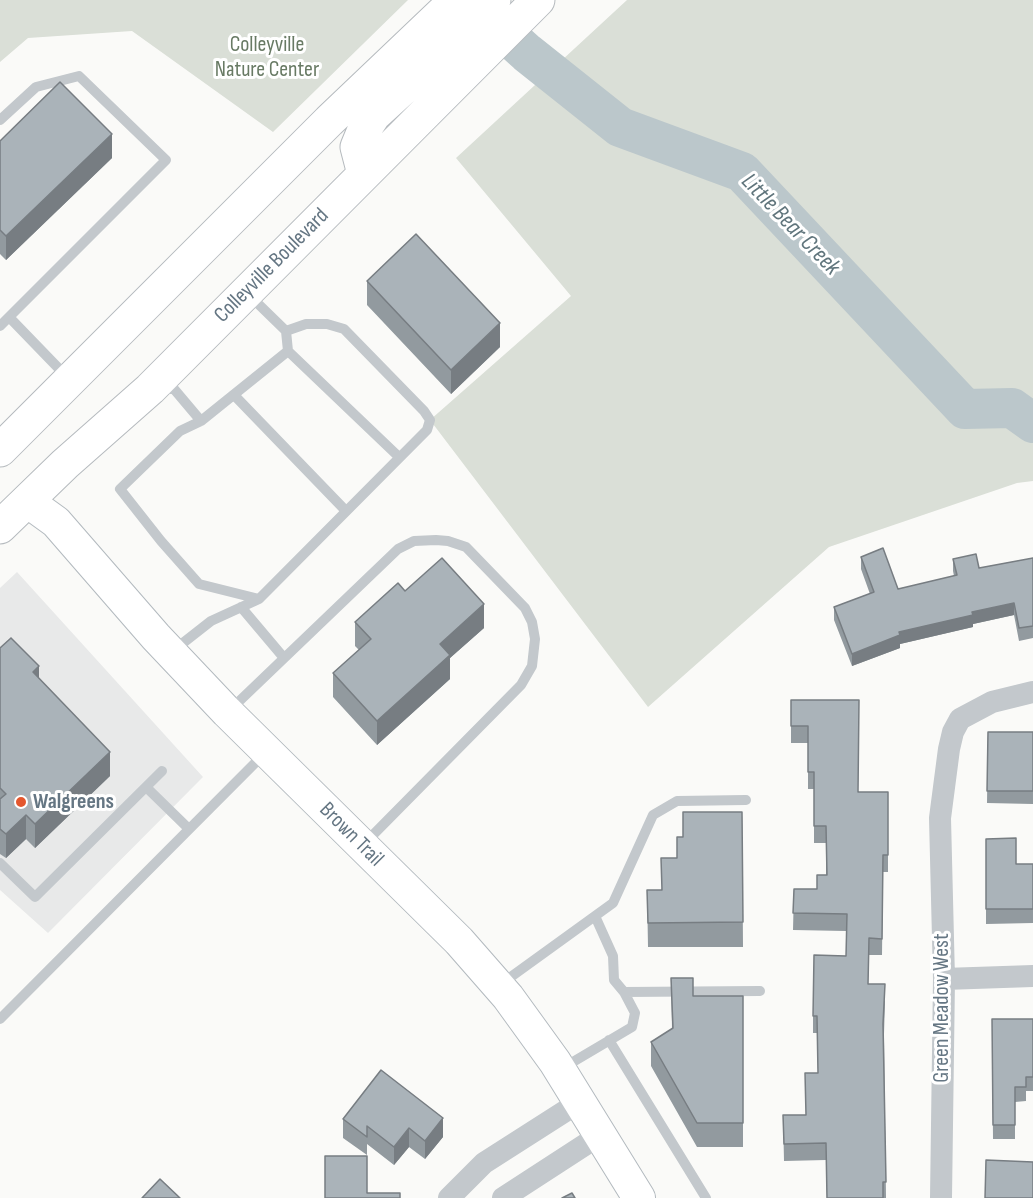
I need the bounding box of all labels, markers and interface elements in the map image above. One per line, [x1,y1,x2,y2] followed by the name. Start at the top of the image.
[215,32,319,84] park label: Colleyville Nature Center
[734,168,846,282] water label: Little Bear Creek
[209,203,335,329] street label: Colleyville Boulevard
[33,789,114,815] place label: Walgreens
[14,795,28,809] marker: Walgreens
[313,797,389,873] street label: Brown Trail
[929,933,955,1083] street label: Green Meadow West

